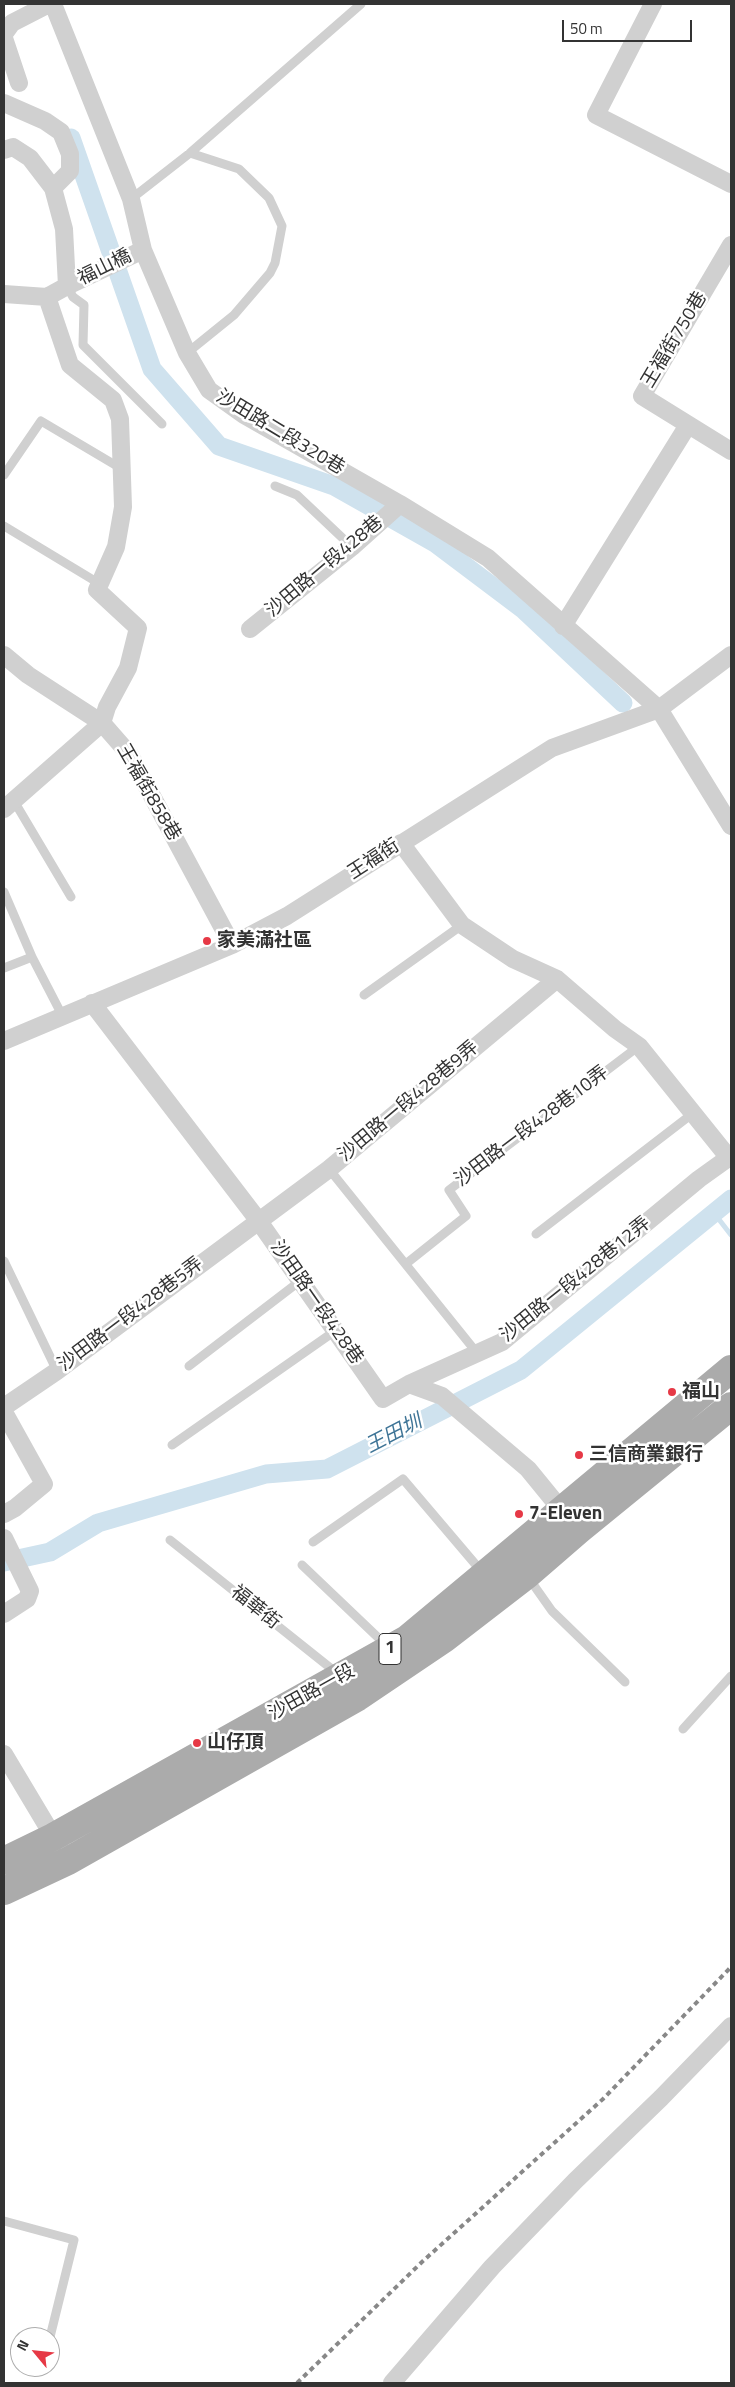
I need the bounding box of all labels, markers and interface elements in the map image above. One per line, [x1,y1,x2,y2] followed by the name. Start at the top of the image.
[565,10,695,42] scale bar
[570,17,603,40] text: 50 m
[74,245,136,291] street label: 福山橋
[637,288,713,392] street label: 王福街750巷
[212,386,348,480] street label: 沙田路二段320巷
[262,511,388,623] street label: 沙田路一段428巷
[111,741,185,845] street label: 王福街858巷
[344,835,404,885] street label: 王福街
[217,930,312,952] place label: 家美滿社區
[201,935,213,947] marker: 家美滿社區
[334,1037,484,1167] street label: 沙田路一段428巷9弄
[451,1062,613,1192] street label: 沙田路一段428巷10弄
[496,1213,656,1347] street label: 沙田路一段428巷12弄
[265,1237,367,1369] street label: 沙田路一段428巷
[54,1253,208,1377] street label: 沙田路一段428巷5弄
[682,1381,720,1403] place label: 福山
[666,1386,678,1398] marker: 福山
[362,1411,426,1459] water label: 王田圳
[589,1444,703,1466] place label: 三信商業銀行
[573,1449,585,1461] marker: 三信商業銀行
[529,1503,602,1525] place label: 7-Eleven
[513,1508,525,1520] marker: 7-Eleven
[226,1581,284,1635] street label: 福華街
[379,1634,401,1665] road number: 1
[265,1660,359,1726] street label: 沙田路一段
[207,1732,264,1754] place label: 山仔頂
[191,1737,203,1749] marker: 山仔頂
[10,2327,60,2377] north arrow
[11,2336,34,2354] text: N

